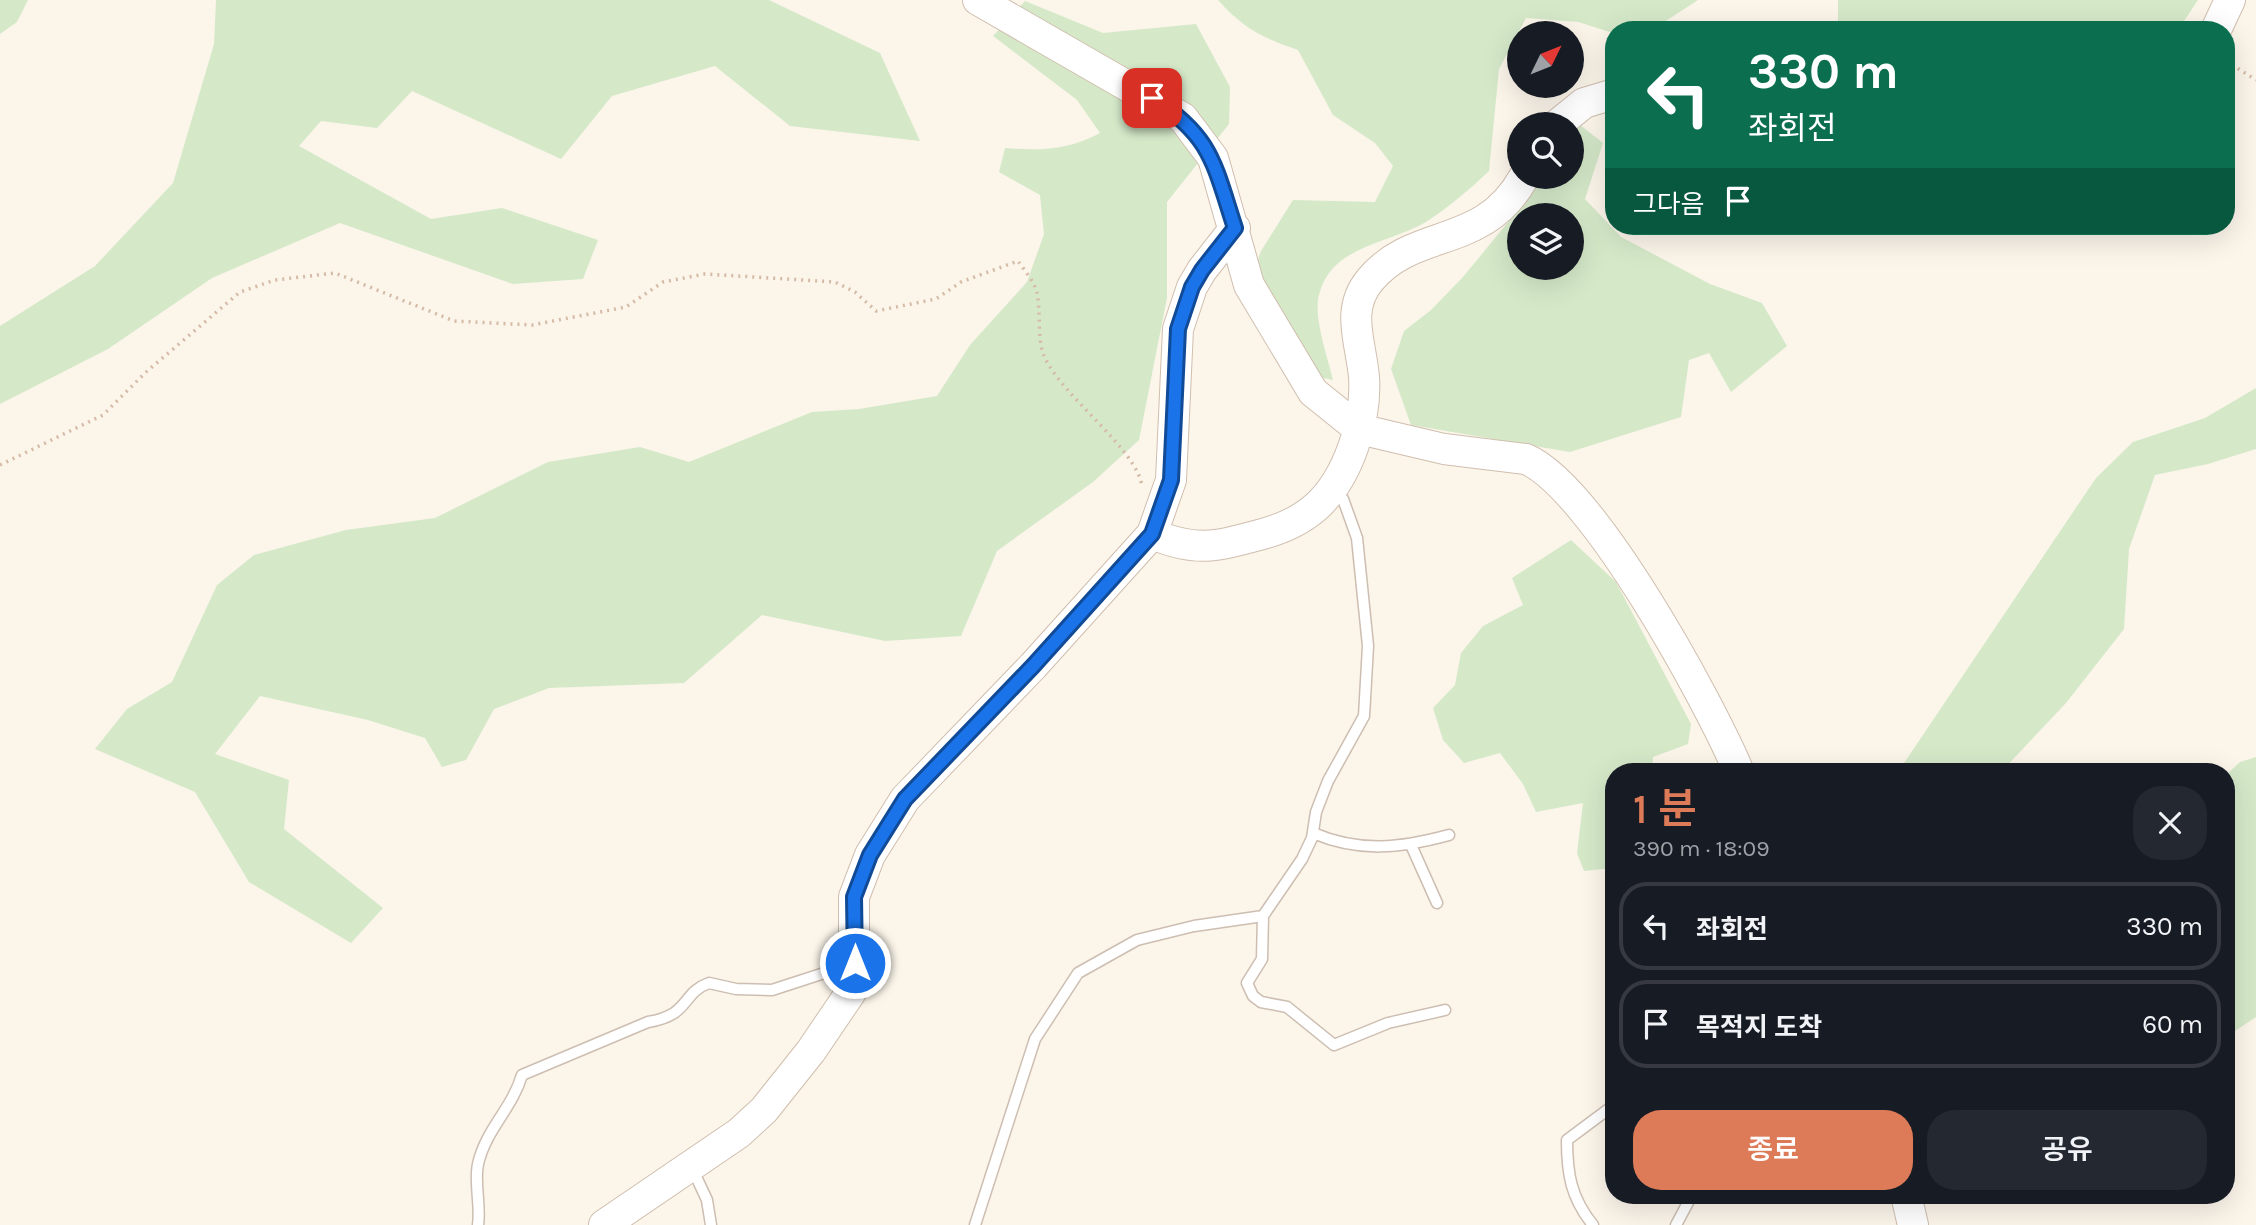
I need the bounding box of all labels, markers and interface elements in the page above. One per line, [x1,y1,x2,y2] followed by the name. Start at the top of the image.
[1507,21,1584,98] north arrow
[1507,21,1584,280] map controls
[1748,43,1899,100] text: 330 m
[1633,49,1724,140] icon: left
[1122,68,1182,128] pin
[1133,79,1171,117] icon: arrive
[1748,110,1836,147] text: 좌회전
[1507,112,1584,189] button: search
[1719,182,1757,220] icon: arrive
[1633,189,1705,220] text: 그다음
[1507,203,1584,280] button: layers
[1633,784,1697,834] text: 1 분
[2133,786,2207,860] button: close
[1633,835,1770,862] text: 390 m · 18:09
[1637,907,1675,945] icon: left
[2126,911,2203,942] text: 330 m
[1696,914,1768,945] text: 좌회전
[818,926,892,1000] position arrow
[1637,1005,1675,1043] icon: arrive
[2142,1009,2203,1040] text: 60 m
[1696,1012,1822,1043] text: 목적지 도착
[1633,1110,1913,1190] button: 종료
[1927,1110,2207,1190] button: 공유

